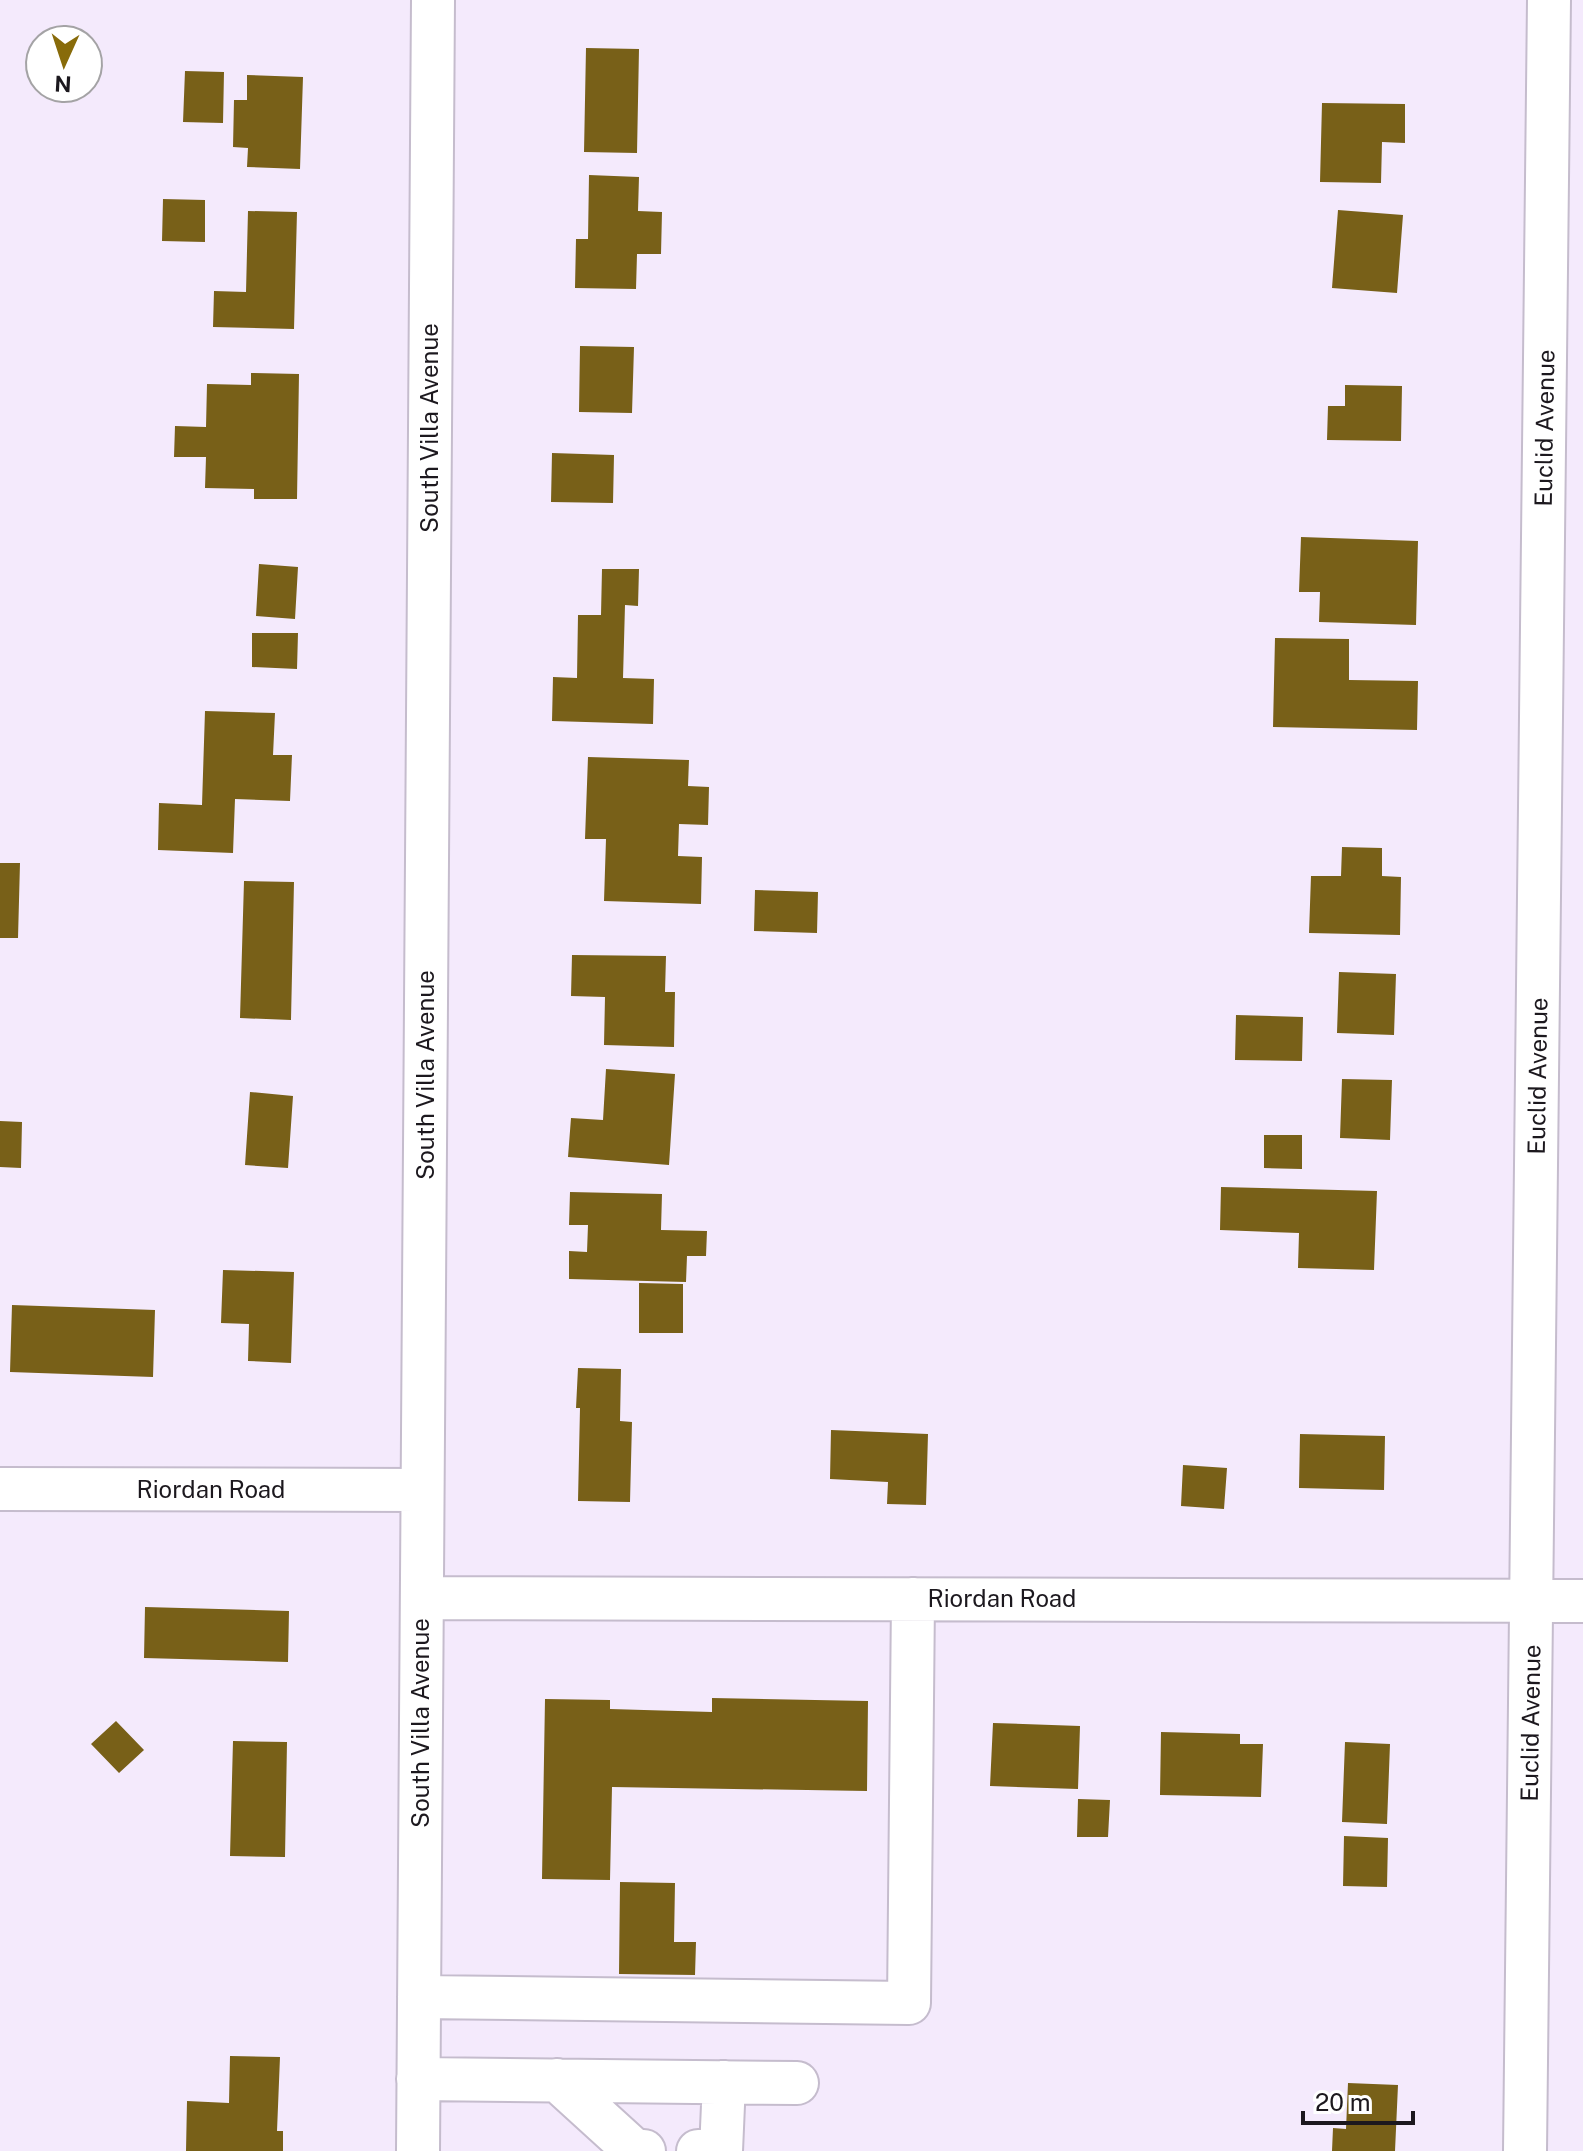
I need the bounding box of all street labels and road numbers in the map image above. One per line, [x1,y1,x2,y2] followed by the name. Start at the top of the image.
[415,323,443,533] street label: South Villa Avenue
[1529,349,1559,507] street label: Euclid Avenue
[411,970,439,1180] street label: South Villa Avenue
[1522,997,1552,1155] street label: Euclid Avenue
[137,1475,285,1503] street label: Riordan Road
[928,1584,1076,1612] street label: Riordan Road
[406,1618,434,1828] street label: South Villa Avenue
[1515,1644,1545,1802] street label: Euclid Avenue

